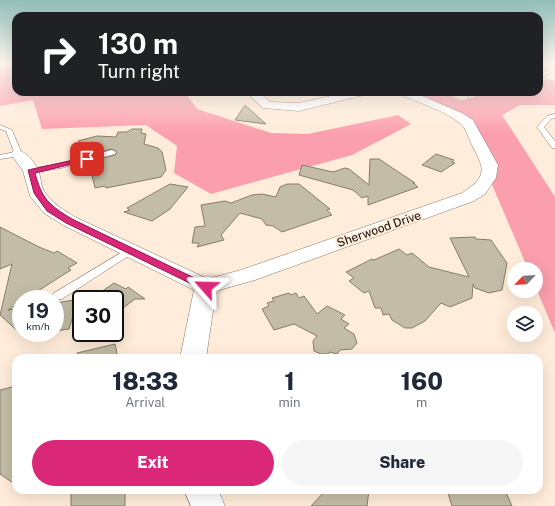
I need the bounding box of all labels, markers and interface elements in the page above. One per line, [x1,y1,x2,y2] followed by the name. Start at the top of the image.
[98,27,178,60] text: 130 m
[32,28,84,80] icon: right
[98,61,180,82] text: Turn right
[70,142,104,176] pin
[76,148,98,170] icon: arrive
[335,208,423,250] street label: Sherwood Drive
[507,262,543,298] north arrow
[507,262,543,342] map controls
[185,266,227,308] position arrow
[72,290,124,342] speed limit sign: 30
[27,299,49,323] text: 19
[507,306,543,342] button: layers
[26,320,50,332] text: km/h
[112,367,178,395] text: 18:33
[284,367,295,395] text: 1
[400,367,443,395] text: 160
[125,395,165,410] text: Arrival
[278,395,300,410] text: min
[416,395,427,410] text: m
[32,440,274,486] button: Exit
[282,440,523,486] button: Share

